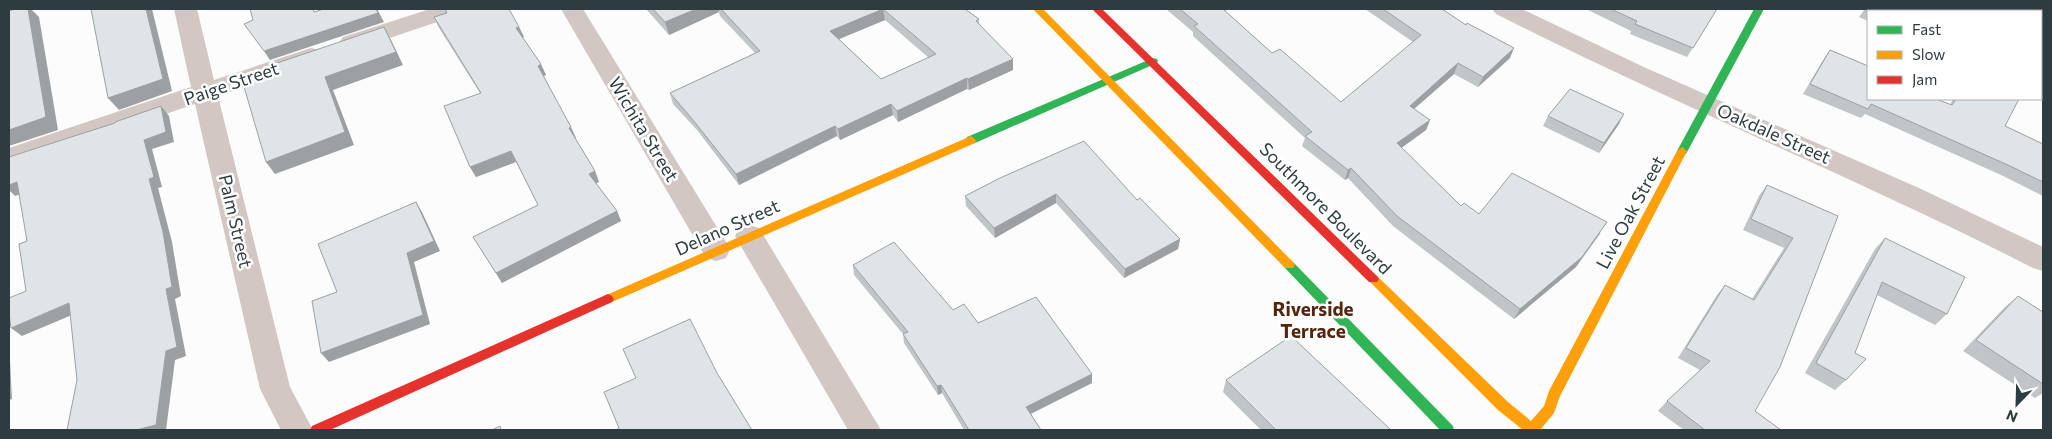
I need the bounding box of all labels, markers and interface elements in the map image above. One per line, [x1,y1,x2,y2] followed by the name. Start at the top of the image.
[1867,10,2042,100] legend
[1912,20,1941,38] text: Fast
[1912,45,1945,63] text: Slow
[181,57,281,109] street label: Paige Street
[1912,70,1937,88] text: Jam
[604,73,684,185] street label: Wichita Street
[1714,98,1834,168] street label: Oakdale Street
[1256,138,1396,278] street label: Southmore Boulevard
[1591,152,1669,272] street label: Live Oak Street
[215,172,257,270] street label: Palm Street
[671,194,783,260] street label: Delano Street
[1272,297,1354,342] district label: Riverside Terrace
[1992,379,2042,429] north arrow
[2004,407,2020,426] text: N

